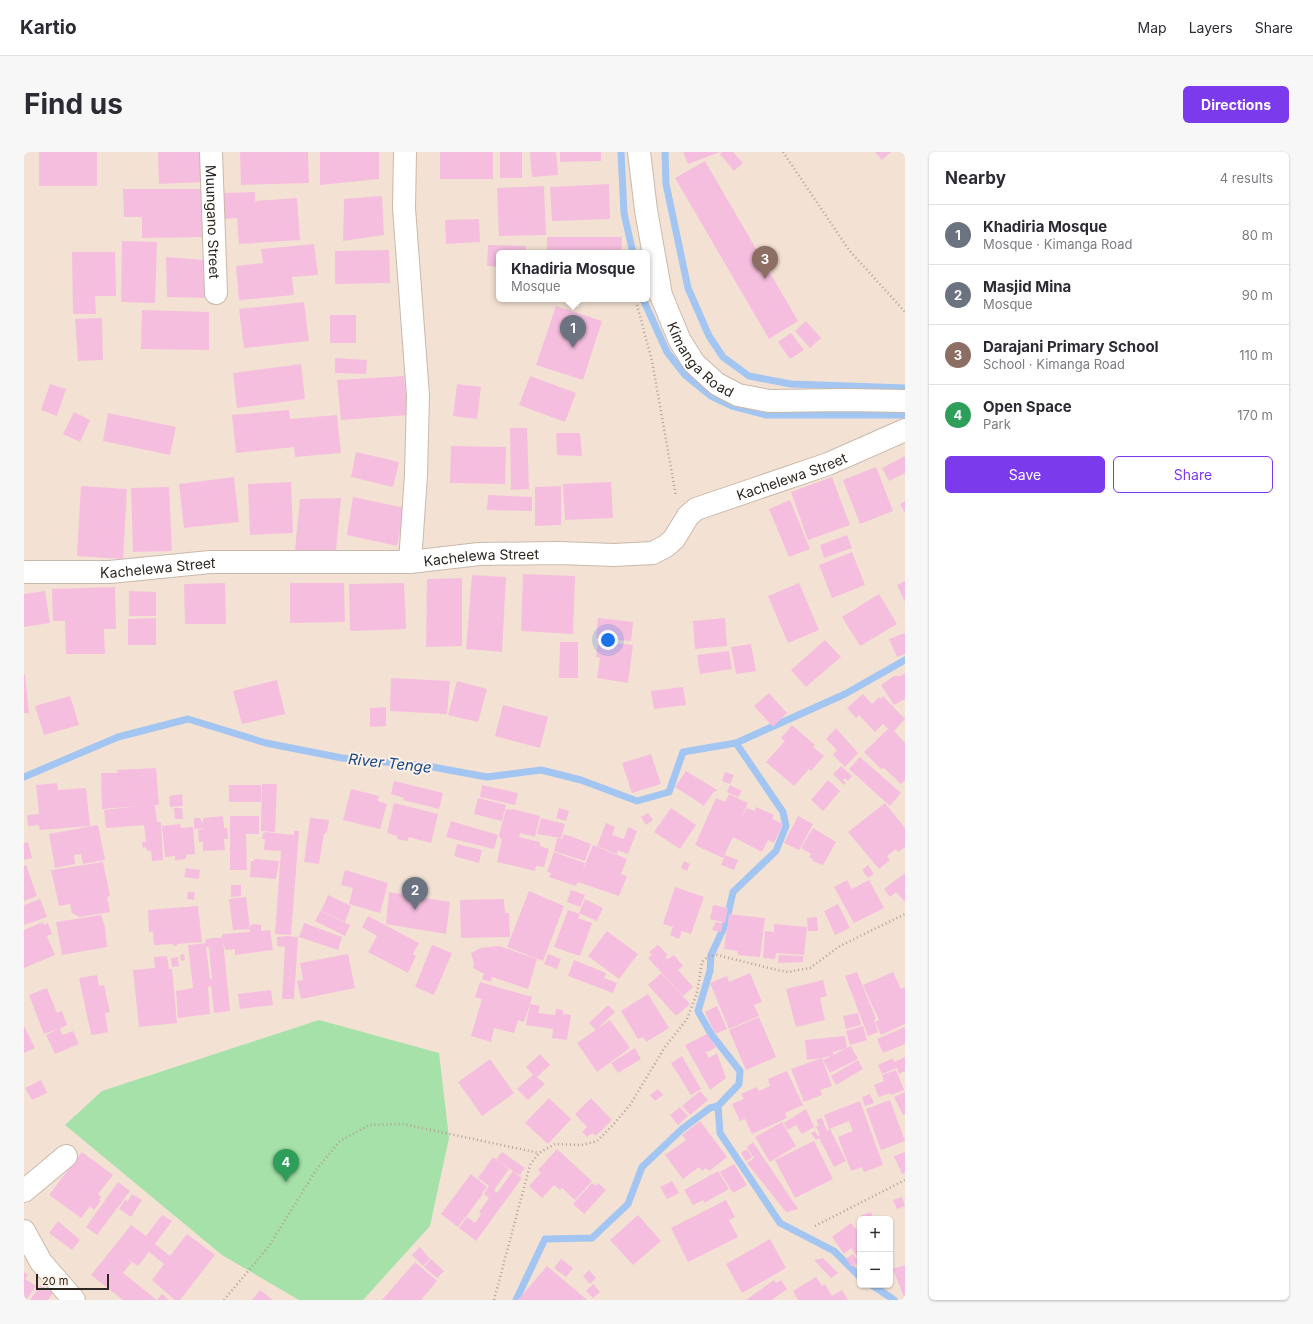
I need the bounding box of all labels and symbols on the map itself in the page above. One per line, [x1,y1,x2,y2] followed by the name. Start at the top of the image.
[203,165,224,280] street label: Muungano Street
[752,246,778,279] pin: 3
[560,315,586,348] pin: 1
[664,319,737,400] street label: Kimanga Road
[734,448,850,503] street label: Kachelewa Street
[422,545,539,569] street label: Kachelewa Street
[100,553,216,581] street label: Kachelewa Street
[598,630,618,650] your location
[347,749,433,777] water label: River Tenge
[402,877,428,910] pin: 2
[273,1149,299,1182] pin: 4
[36,1272,109,1291] scale bar

